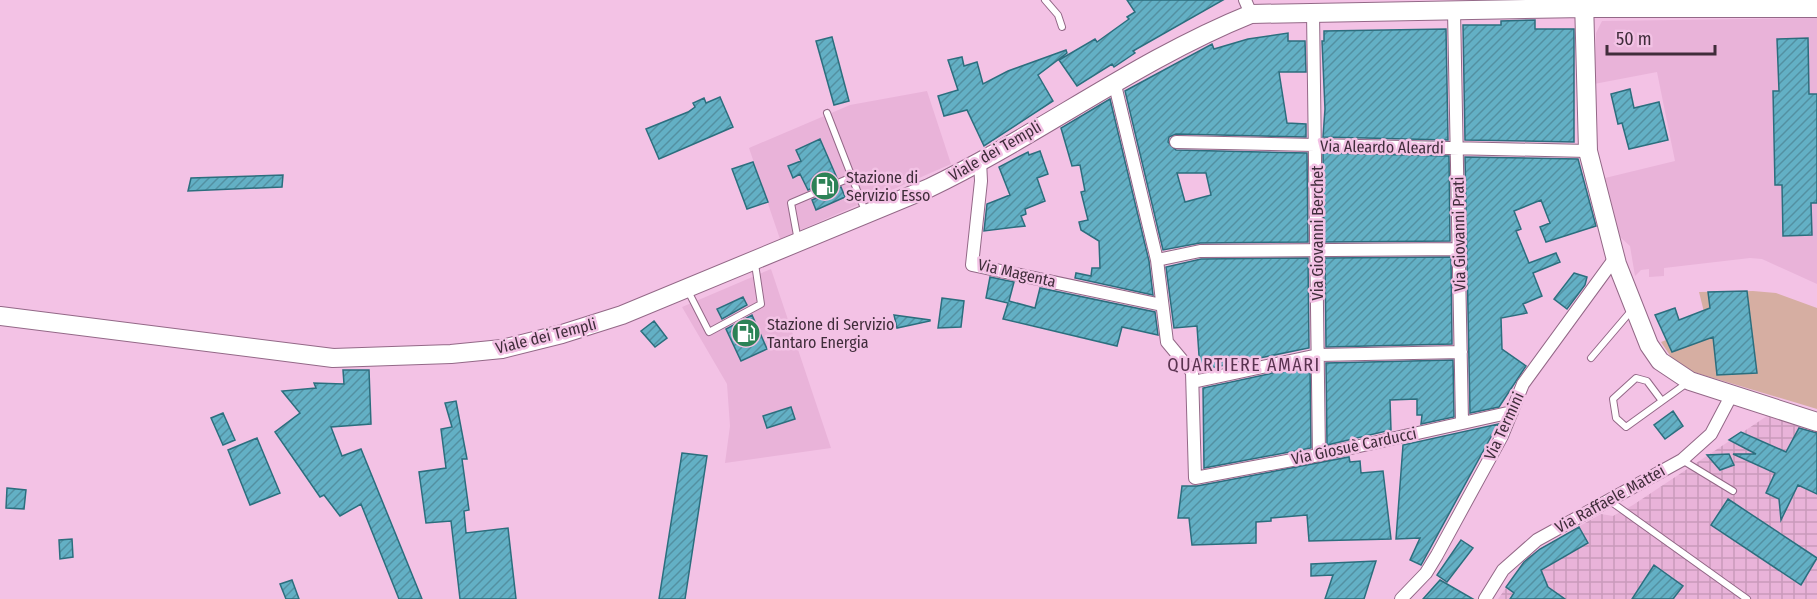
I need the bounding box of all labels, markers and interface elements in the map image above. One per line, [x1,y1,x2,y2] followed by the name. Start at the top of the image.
[1607,18,1715,56] scale bar
[1616,28,1652,50] text: 50 m
[945,117,1045,185] street label: Viale dei Templi
[1320,136,1444,158] street label: Via Aleardo Aleardi
[1308,165,1327,300] street label: Via Giovanni Berchet
[846,168,930,205] place label: Stazione di Servizio Esso
[809,170,841,202] fuel station icon: Stazione di Servizio Esso
[1448,176,1470,292] street label: Via Giovanni Prati
[976,255,1058,291] street label: Via Magenta
[494,314,598,358] street label: Viale dei Templi
[767,315,894,352] place label: Stazione di Servizio Tantaro Energia
[730,317,762,349] fuel station icon: Stazione di Servizio Tantaro Energia
[1167,354,1321,376] district label: QUARTIERE AMARI
[1480,389,1528,463] street label: Via Termini
[1290,423,1418,469] street label: Via Giosuè Carducci
[1552,461,1668,537] street label: Via Raffaele Mattei

